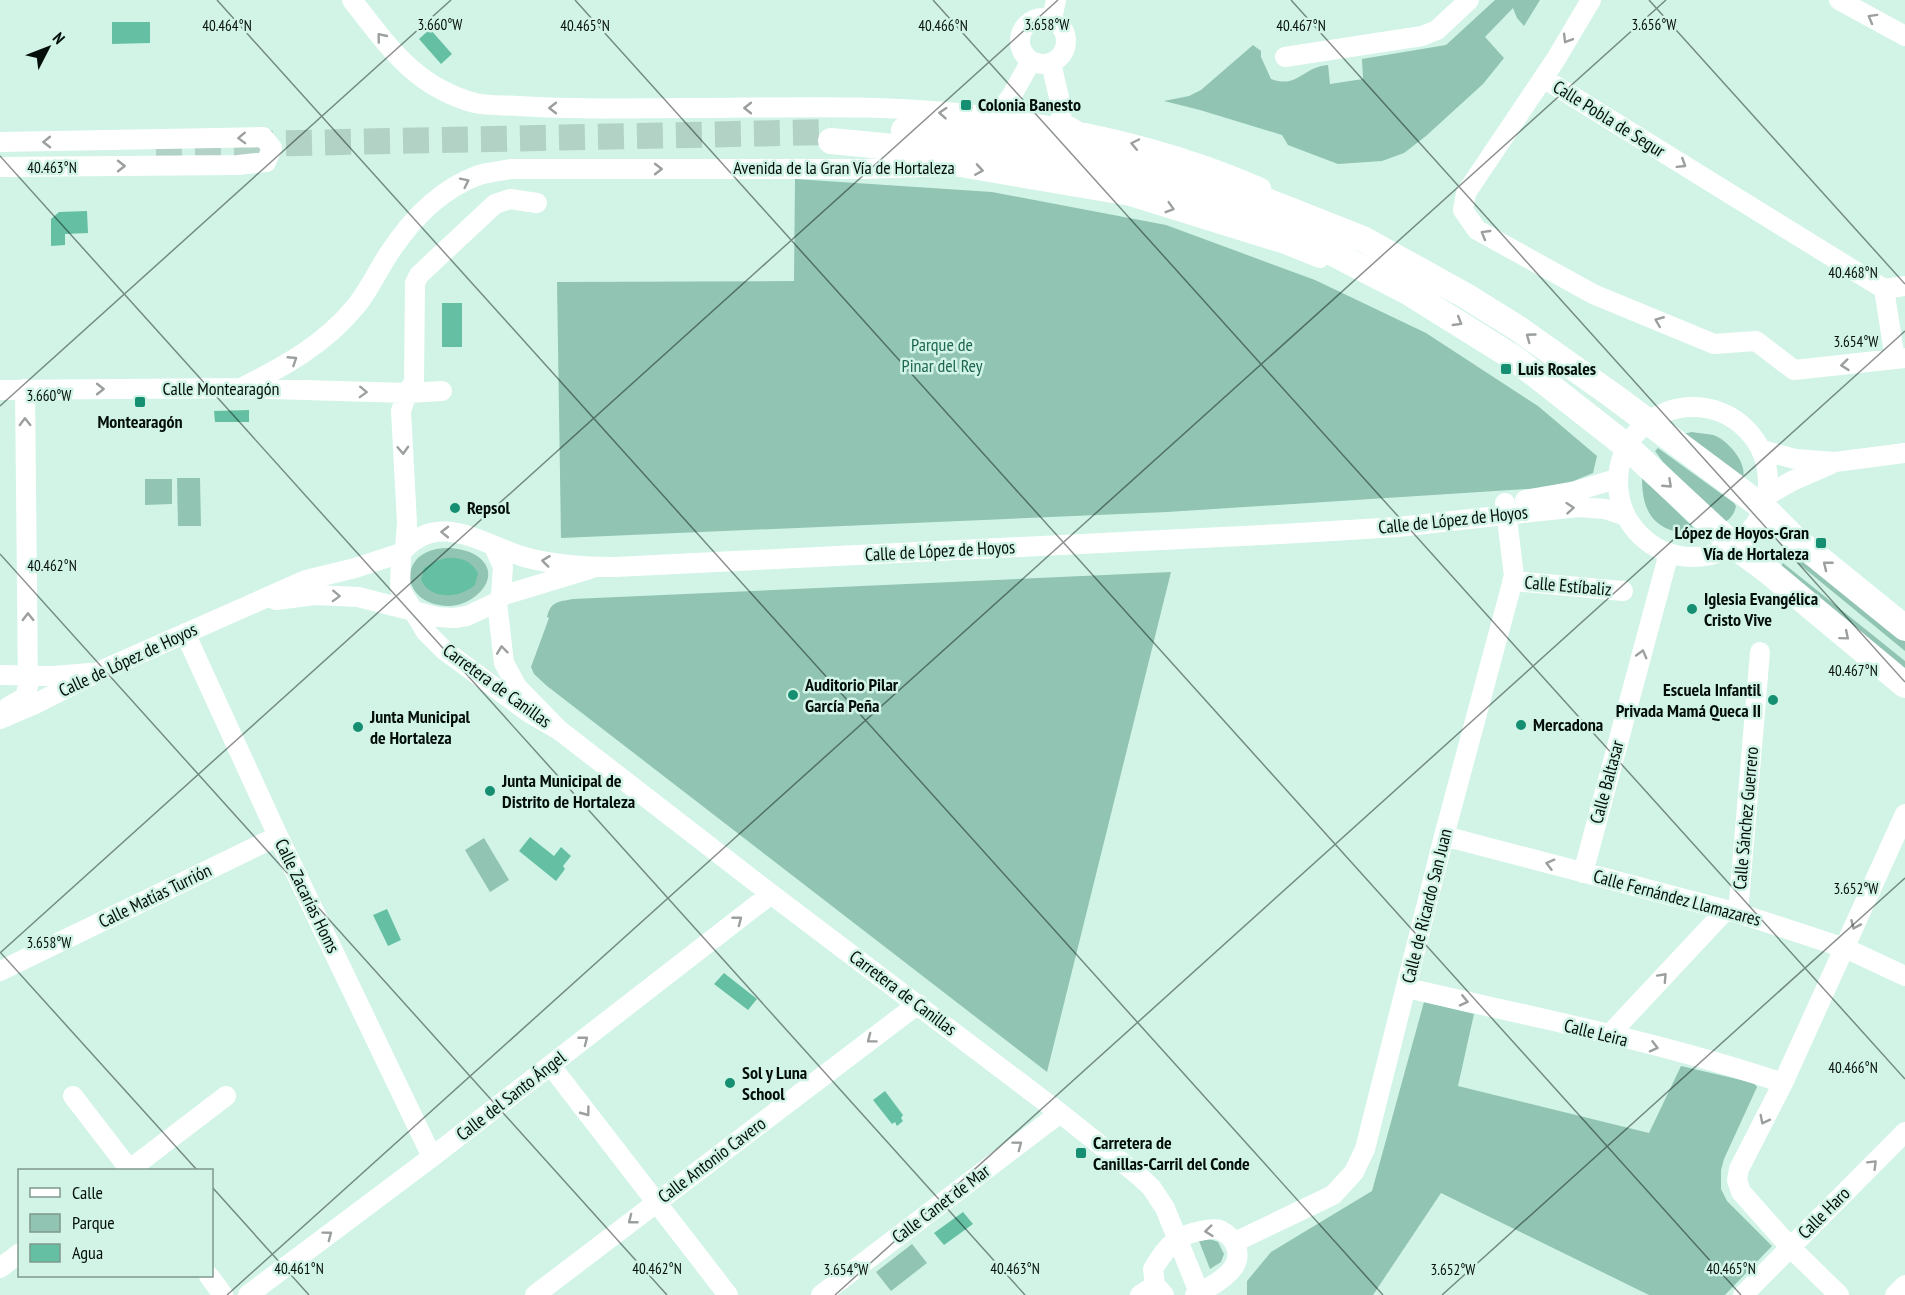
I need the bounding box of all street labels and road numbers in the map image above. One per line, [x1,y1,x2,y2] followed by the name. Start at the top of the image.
[1549,75,1670,162] street label: Calle Pobla de Segur
[733,156,955,179] street label: Avenida de la Gran Vía de Hortaleza
[162,377,280,400] street label: Calle Montearagón
[1377,500,1529,539] street label: Calle de López de Hoyos
[864,535,1016,566] street label: Calle de López de Hoyos
[1524,570,1612,601] street label: Calle Estíbaliz
[55,617,201,702] street label: Calle de López de Hoyos
[439,639,556,733] street label: Carretera de Canillas
[1584,738,1629,826] street label: Calle Baltasar
[1728,745,1763,890] street label: Calle Sánchez Guerrero
[1396,826,1457,985] street label: Calle de Ricardo San Juan
[270,835,345,957] street label: Calle Zacarías Homs
[95,858,215,933] street label: Calle Matías Turrión
[1591,864,1763,931] street label: Calle Fernández Llamazares
[845,945,962,1040] street label: Carretera de Canillas
[1562,1013,1630,1052] street label: Calle Leira
[451,1045,571,1145] street label: Calle del Santo Ángel
[653,1111,770,1208] street label: Calle Antonio Cavero
[887,1159,994,1248] street label: Calle Canet de Mar
[1793,1182,1855,1244] street label: Calle Haro

